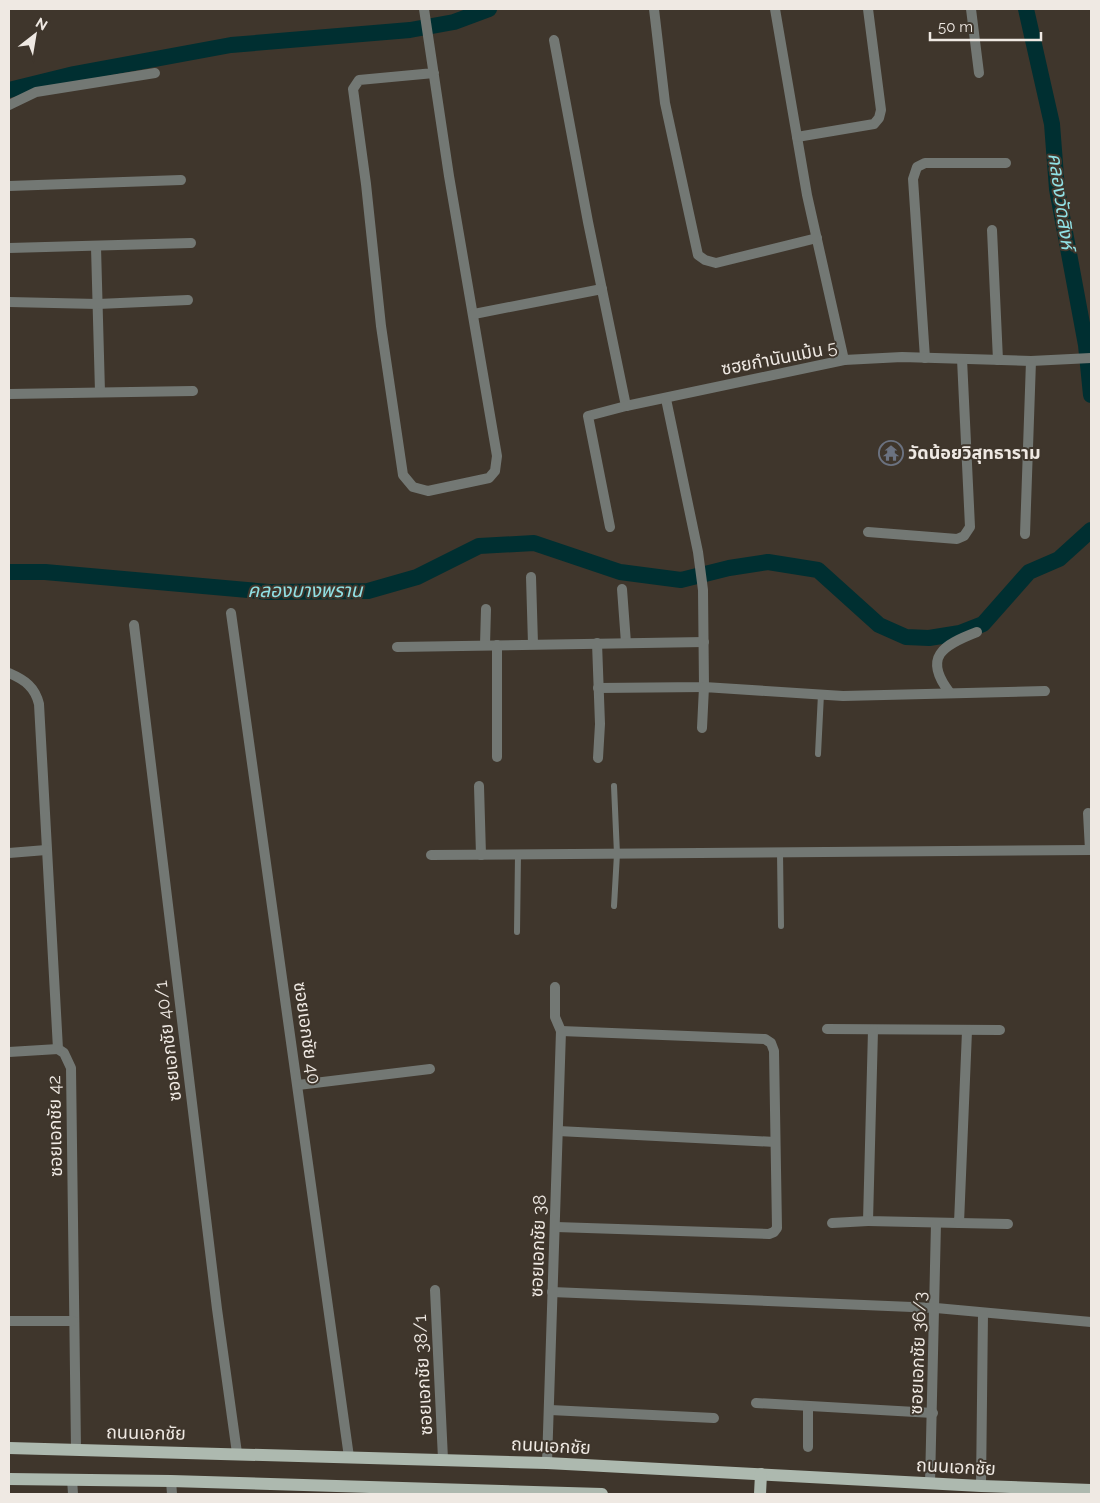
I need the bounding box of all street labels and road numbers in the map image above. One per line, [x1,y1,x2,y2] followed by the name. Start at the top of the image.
[719,336,839,379] street label: ซฮยกำนันแม้น 5
[150,979,185,1103] street label: ซอยเอกชัย 40/1
[290,980,325,1086] street label: ซอยเอกชัย 40
[43,1075,66,1177] street label: ซอยเอกชัย 42
[525,1194,550,1298] street label: ซอยเอกชัย 38
[905,1291,930,1415] street label: ซอยเอกชัย 36/3
[409,1314,436,1436] street label: ซอยเอกชัย 38/1
[106,1421,186,1444] street label: ถนนเอกชัย
[511,1433,591,1458] street label: ถนนเอกชัย
[916,1454,996,1479] street label: ถนนเอกชัย

